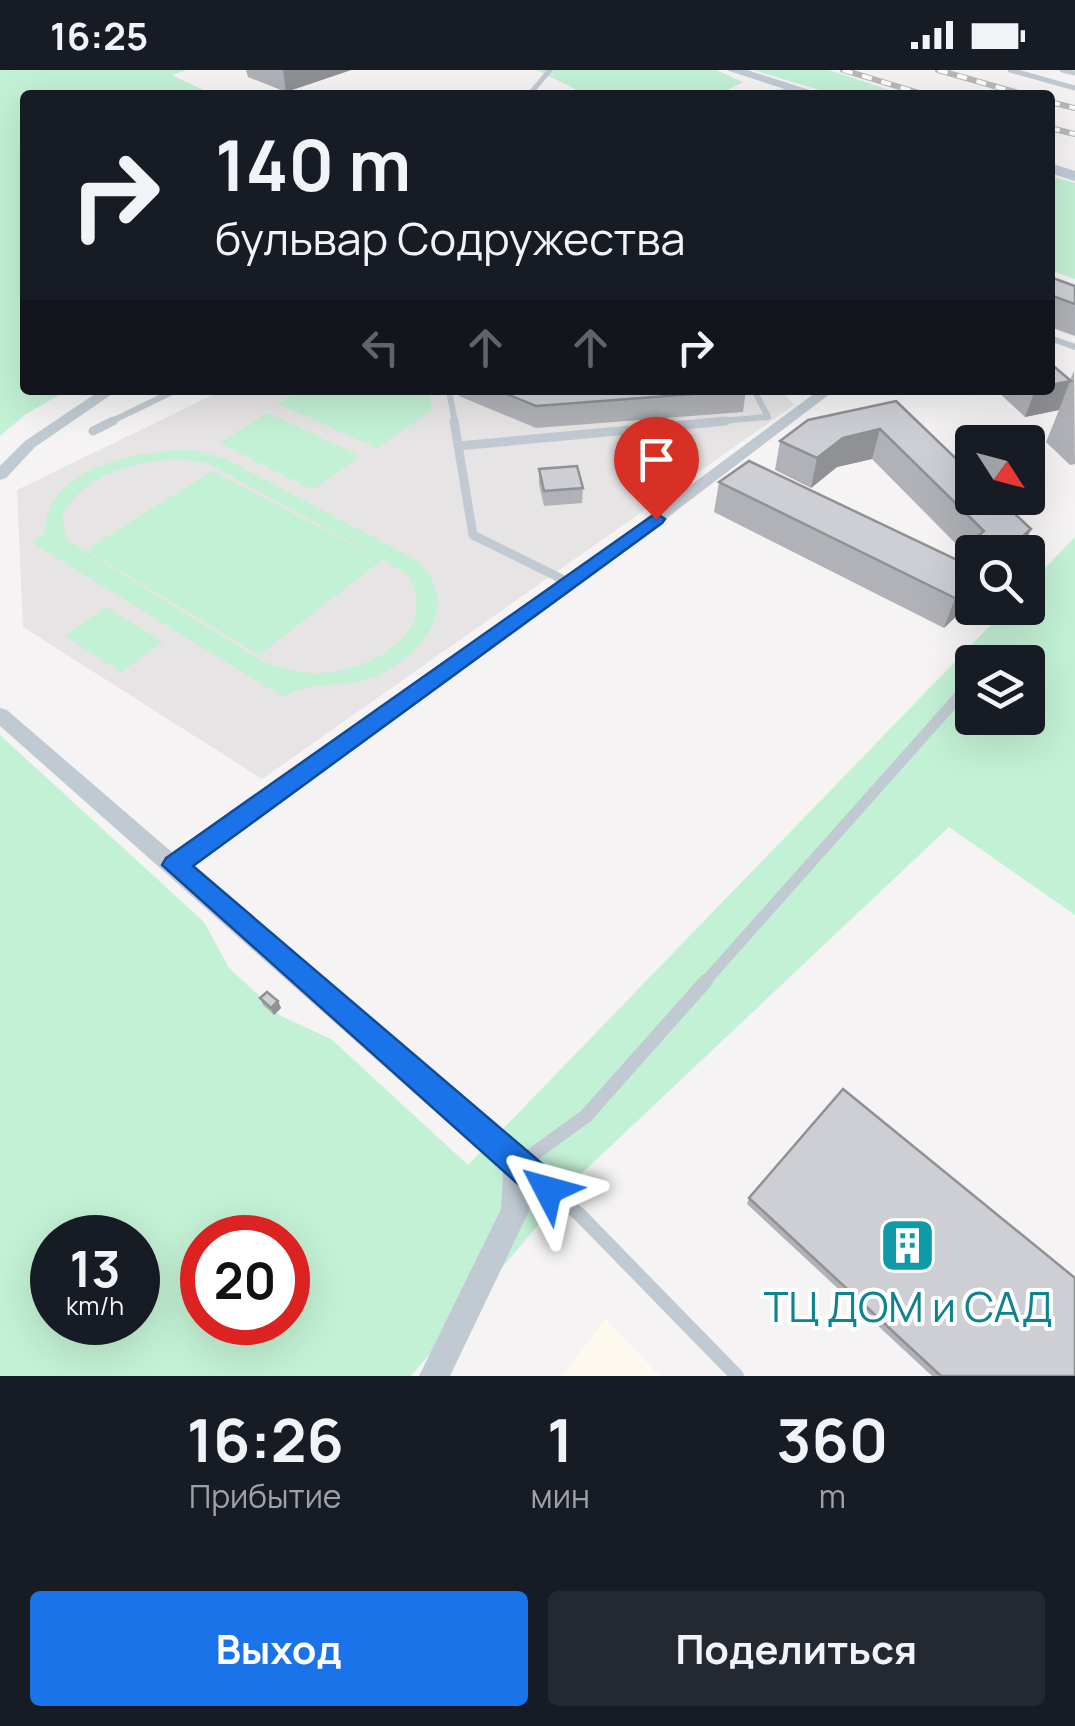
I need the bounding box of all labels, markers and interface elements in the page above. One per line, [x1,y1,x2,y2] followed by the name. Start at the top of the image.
[50,9,148,61] text: 16:25
[215,116,411,212] text: 140 m
[50,130,180,260] icon: right
[215,207,685,269] text: бульвар Содружества
[353,320,408,375] icon: left
[458,320,513,375] icon: ahead
[563,320,618,375] icon: ahead
[668,320,723,375] icon: right
[614,417,699,520] pin
[955,425,1045,515] north arrow
[955,425,1045,735] map controls
[629,432,684,487] icon: arrive
[955,535,1045,625] button: search
[955,645,1045,735] button: layers
[496,1138,600,1242] position arrow
[180,1215,310,1345] speed limit sign: 20
[878,1216,938,1276] building icon: ТЦ ДОМ и САД
[70,1234,120,1302] text: 13
[763,1277,1053,1335] place label: ТЦ ДОМ и САД
[66,1288,124,1323] text: km/h
[187,1398,344,1480] text: 16:26
[547,1398,573,1480] text: 1
[777,1398,888,1480] text: 360
[189,1474,342,1518] text: Прибытие
[531,1474,590,1518] text: мин
[819,1474,846,1518] text: m
[30,1591,528,1706] button: Выход
[548,1591,1045,1706] button: Поделиться

